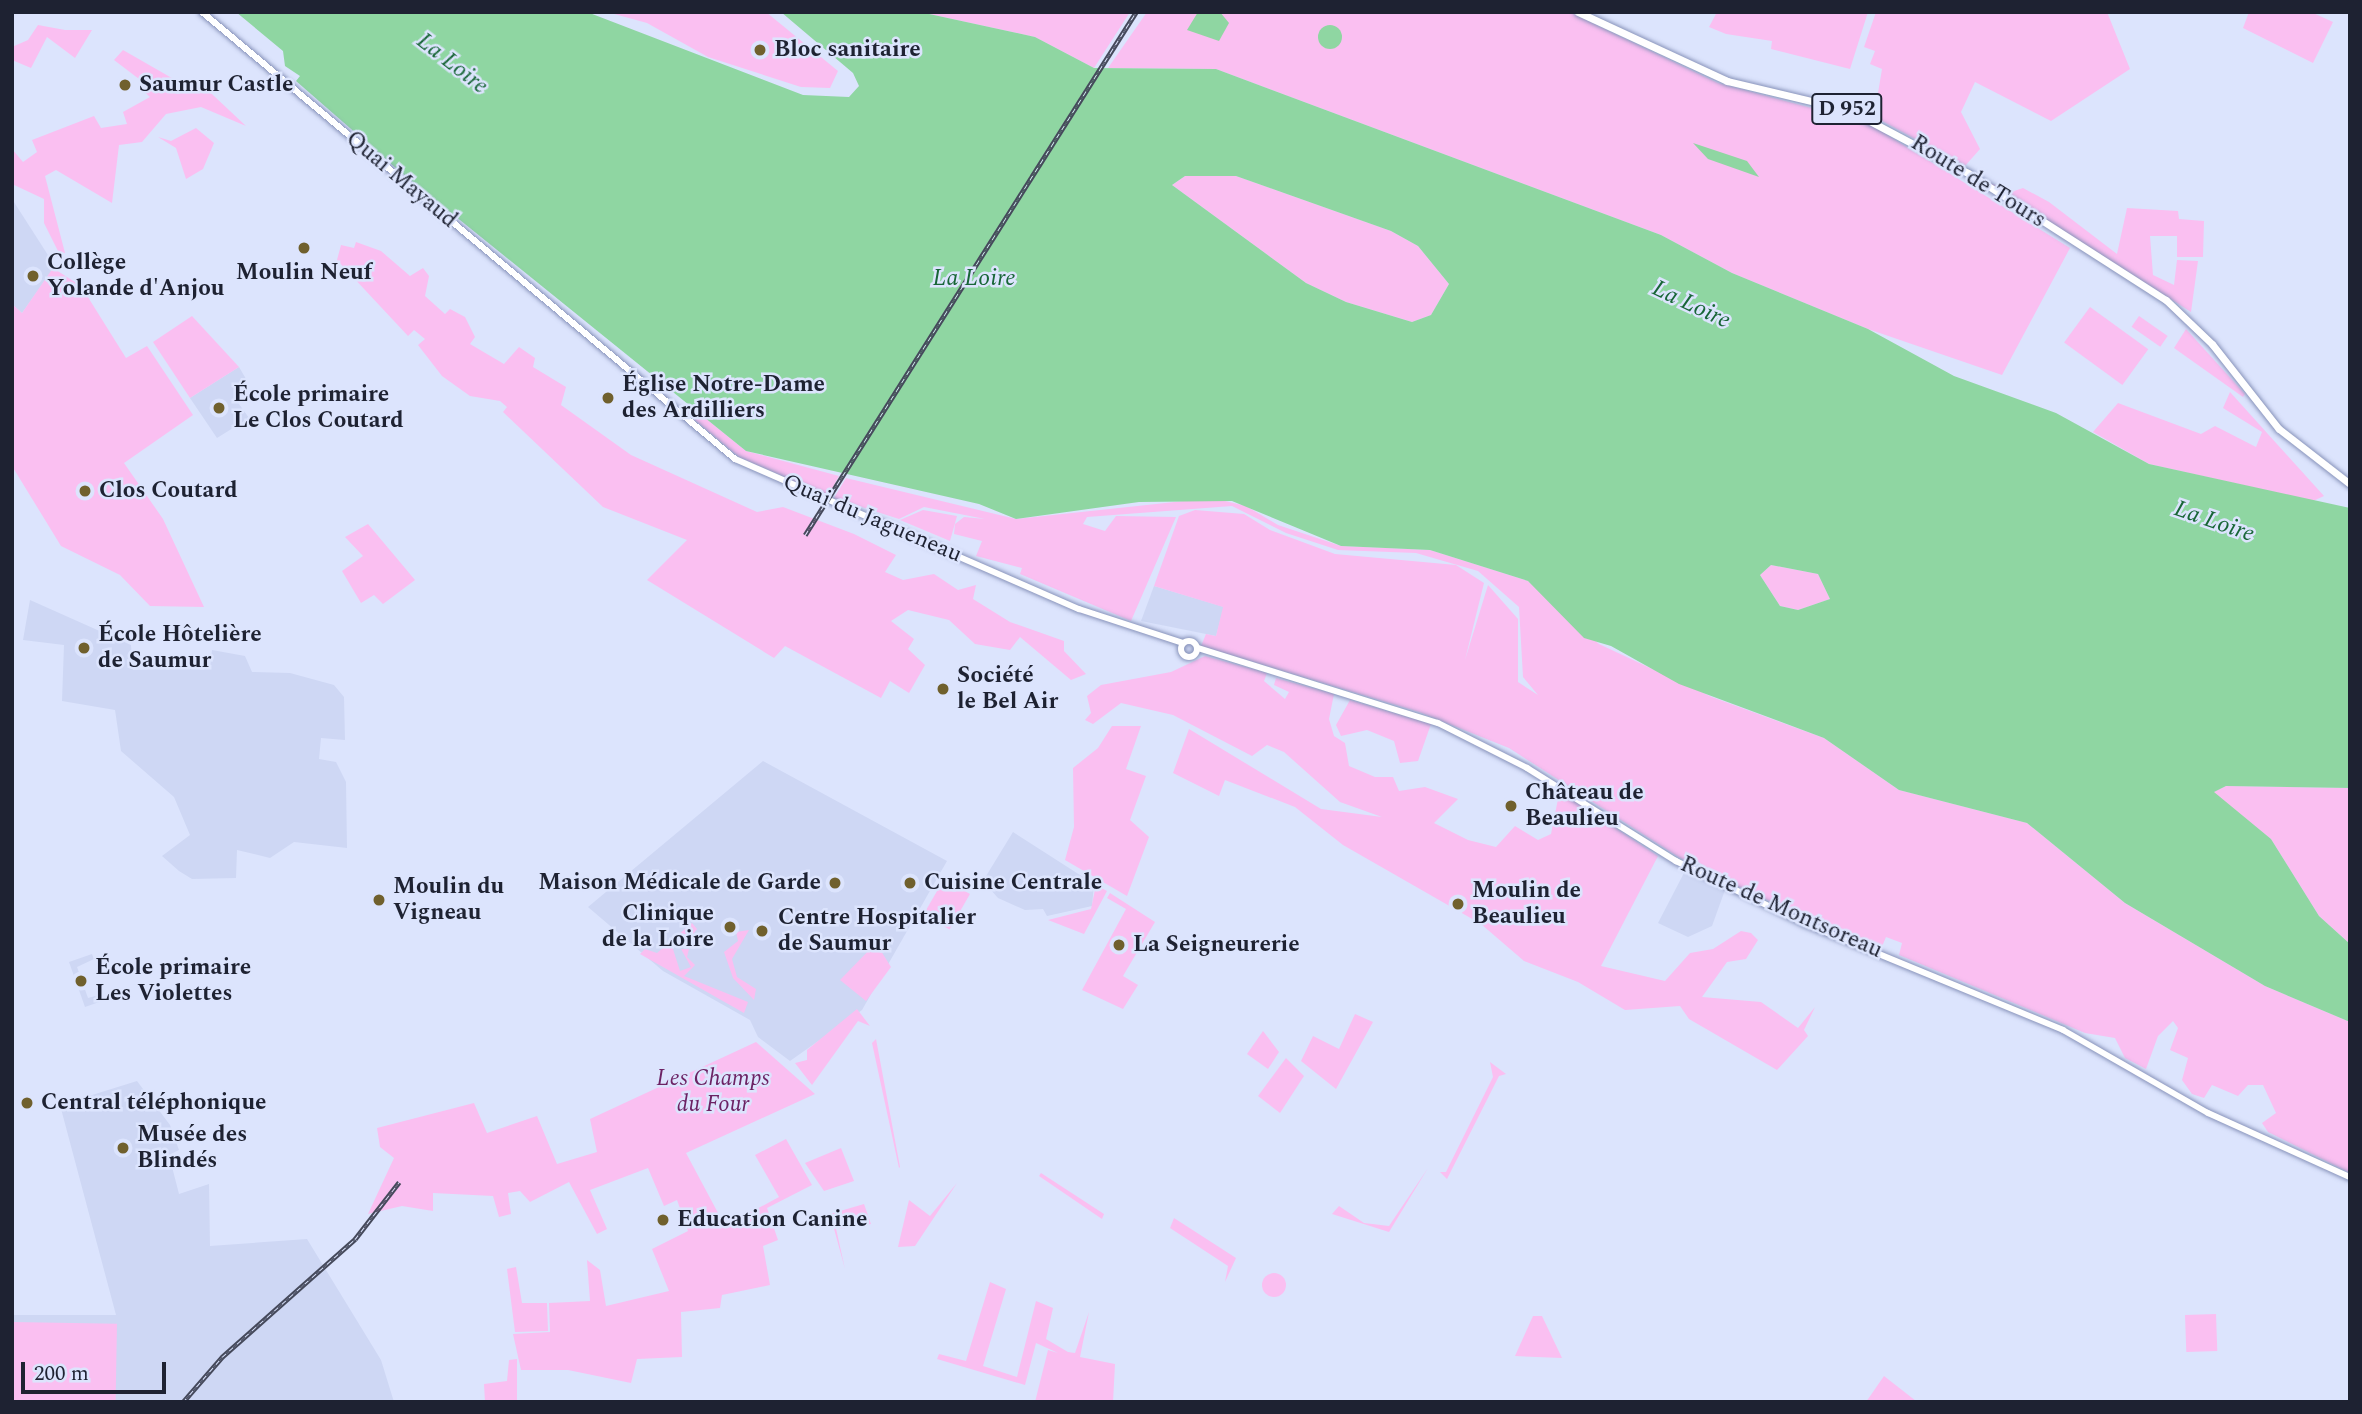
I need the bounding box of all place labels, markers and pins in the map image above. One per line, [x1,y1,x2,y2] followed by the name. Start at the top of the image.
[774,36,921,64] place label: Bloc sanitaire
[752,42,768,58] marker: Bloc sanitaire
[139,71,294,99] place label: Saumur Castle
[117,77,133,93] marker: Saumur Castle
[296,240,312,256] marker: Moulin Neuf
[47,249,224,303] place label: Collège Yolande d'Anjou
[236,259,372,287] place label: Moulin Neuf
[25,268,41,284] marker: Collège Yolande d'Anjou
[622,371,825,425] place label: Église Notre-Dame des Ardilliers
[233,381,404,435] place label: École primaire Le Clos Coutard
[600,390,616,406] marker: Église Notre-Dame des Ardilliers
[211,400,227,416] marker: École primaire Le Clos Coutard
[99,477,238,505] place label: Clos Coutard
[77,483,93,499] marker: Clos Coutard
[98,621,262,675] place label: École Hôtelière de Saumur
[76,640,92,656] marker: École Hôtelière de Saumur
[957,662,1058,716] place label: Société le Bel Air
[935,681,951,697] marker: Société le Bel Air
[1525,779,1644,833] place label: Château de Beaulieu
[1503,798,1519,814] marker: Château de Beaulieu
[538,869,821,897] place label: Maison Médicale de Garde
[924,869,1102,897] place label: Cuisine Centrale
[393,873,504,927] place label: Moulin du Vigneau
[827,875,843,891] marker: Maison Médicale de Garde
[902,875,918,891] marker: Cuisine Centrale
[1472,877,1581,931] place label: Moulin de Beaulieu
[371,892,387,908] marker: Moulin du Vigneau
[1450,896,1466,912] marker: Moulin de Beaulieu
[602,900,714,954] place label: Clinique de la Loire
[778,904,976,958] place label: Centre Hospitalier de Saumur
[720,917,740,937] marker: Clinique de la Loire
[752,921,772,941] marker: Centre Hospitalier de Saumur
[1133,931,1300,959] place label: La Seigneurerie
[1111,937,1127,953] marker: La Seigneurerie
[95,954,251,1008] place label: École primaire Les Violettes
[73,973,89,989] marker: École primaire Les Violettes
[41,1089,266,1117] place label: Central téléphonique
[19,1095,35,1111] marker: Central téléphonique
[137,1121,247,1175] place label: Musée des Blindés
[115,1140,131,1156] marker: Musée des Blindés
[677,1206,867,1234] place label: Education Canine
[655,1212,671,1228] marker: Education Canine

